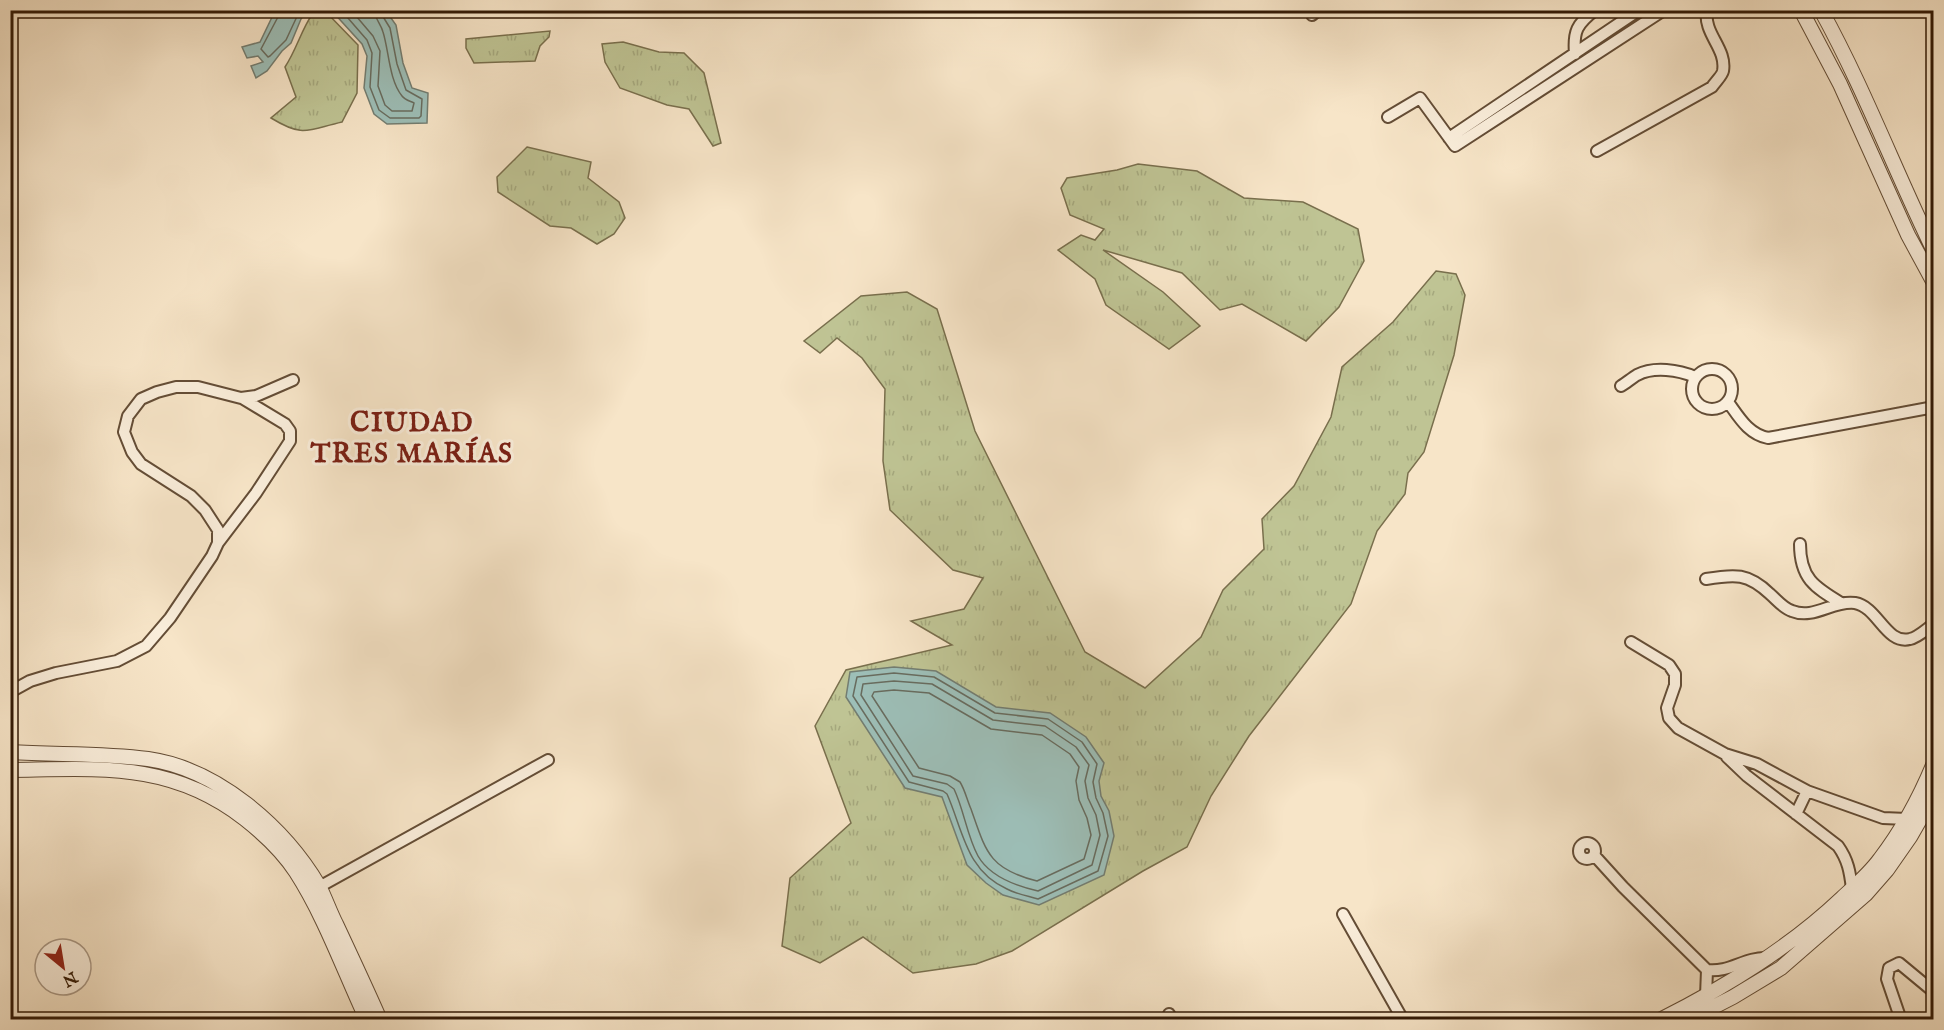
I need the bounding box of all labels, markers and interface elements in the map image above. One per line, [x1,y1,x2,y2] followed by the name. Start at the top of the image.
[310,407,513,472] district label: CIUDAD TRES MARÍAS
[33,937,93,997] north arrow
[58,966,81,990] text: N

